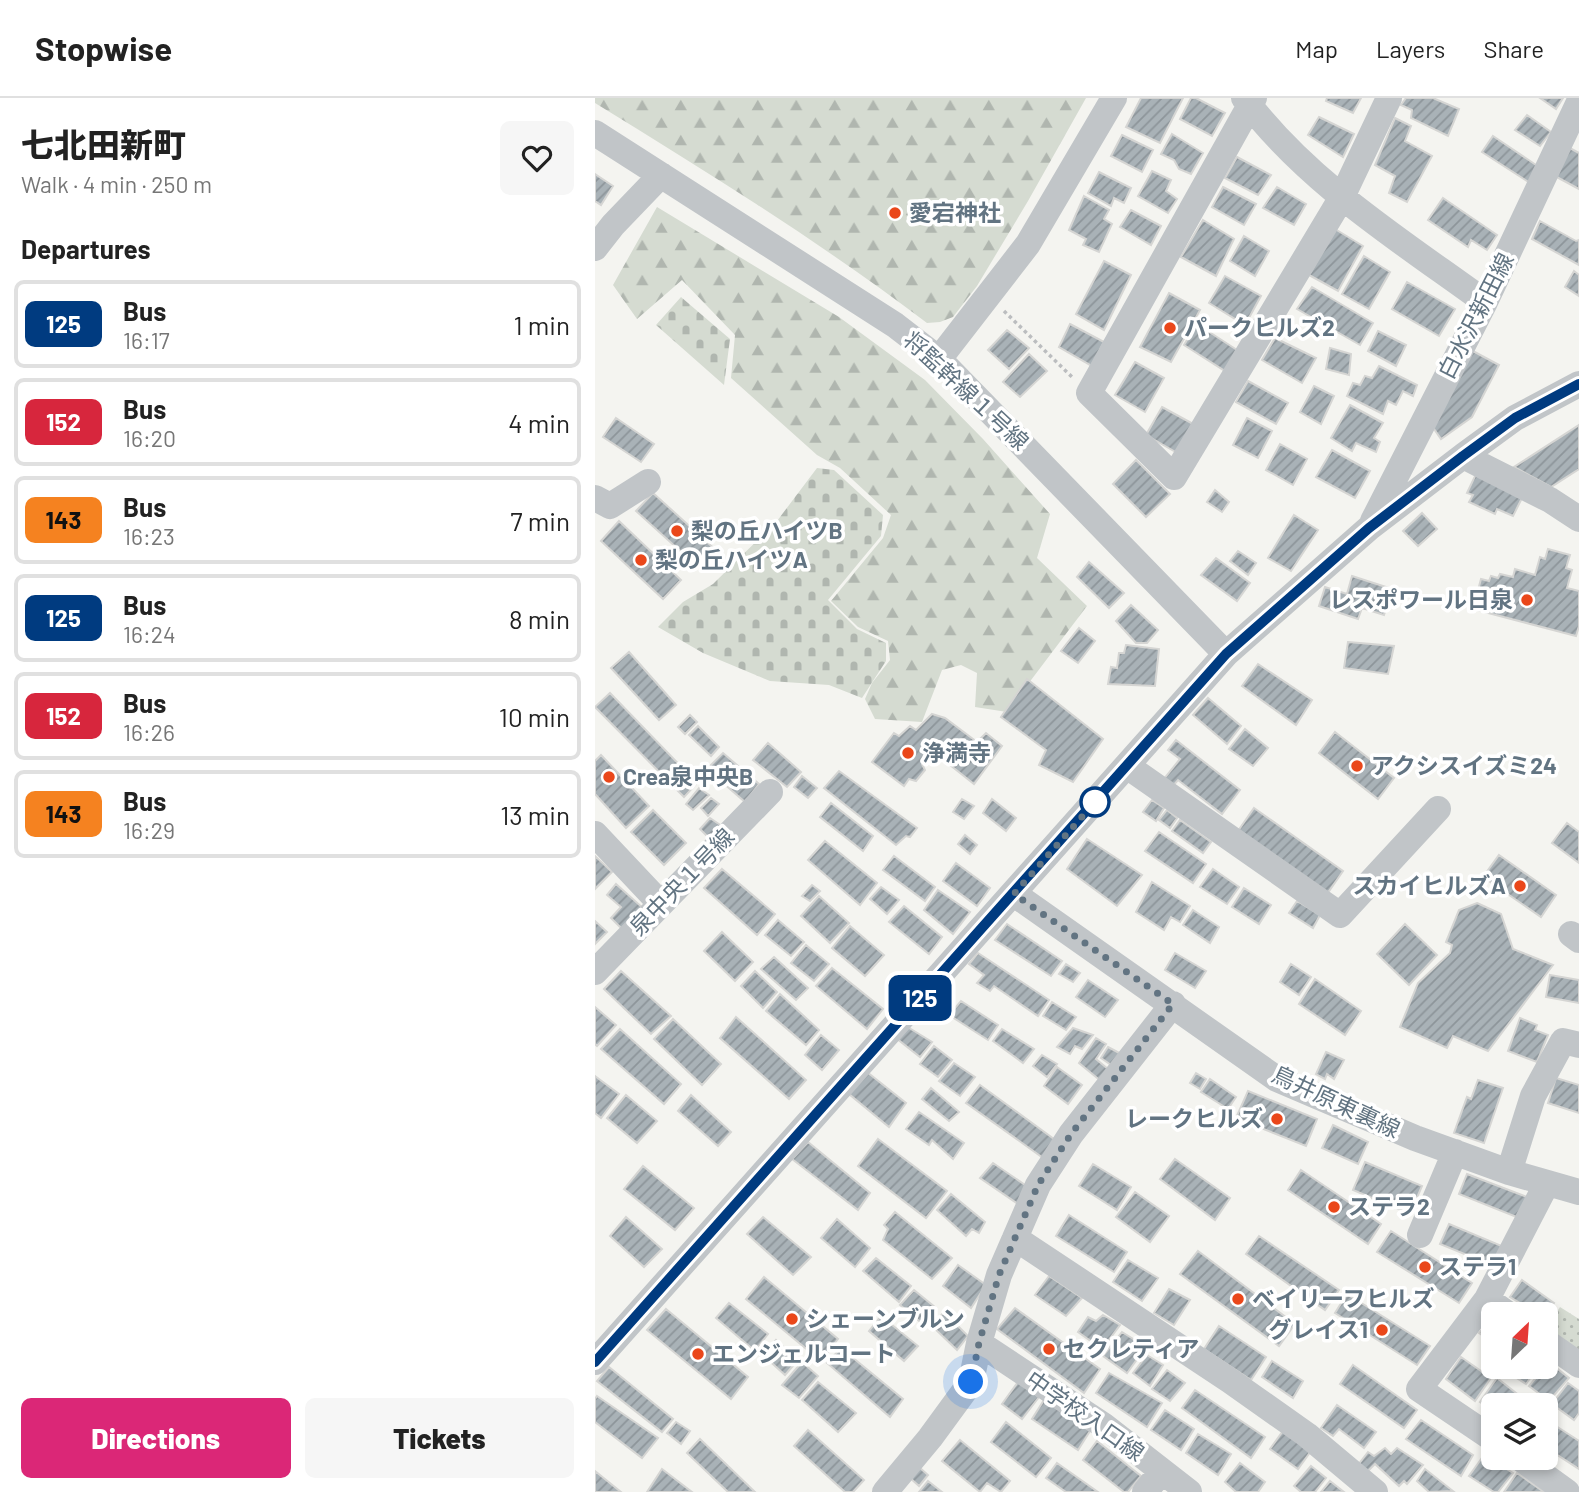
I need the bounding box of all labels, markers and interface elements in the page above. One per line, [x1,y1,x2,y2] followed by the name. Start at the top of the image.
[35,28,172,68] text: Stopwise
[1295,34,1338,63] text: Map
[1376,34,1445,63] text: Layers
[1483,34,1544,63] text: Share
[500,121,574,195] button: heart
[21,124,186,164] text: 七北田新町
[21,170,212,198] text: Walk · 4 min · 250 m
[909,198,1001,226] place label: 愛宕神社
[887,205,903,221] marker: 愛宕神社
[21,233,151,264] text: Departures
[1431,248,1519,383] street label: 白水沢新田線
[123,295,166,326] text: Bus
[46,309,81,338] text: 125
[514,309,570,340] text: 1 min
[1184,313,1335,341] place label: パークヒルズ2
[1162,320,1178,336] marker: パークヒルズ2
[898,325,1035,455] street label: 将監幹線１号線
[123,326,170,354] text: 16:17
[123,393,166,424] text: Bus
[46,407,81,436] text: 152
[508,407,570,438] text: 4 min
[123,424,176,452] text: 16:20
[123,491,166,522] text: Bus
[46,505,81,534] text: 143
[510,505,570,536] text: 7 min
[691,516,843,544] place label: 梨の丘ハイツB
[123,522,175,550] text: 16:23
[669,523,685,539] marker: 梨の丘ハイツB
[655,545,808,573] place label: 梨の丘ハイツA
[633,552,649,568] marker: 梨の丘ハイツA
[1329,585,1513,613] place label: レスポワール日泉
[123,589,166,620] text: Bus
[1519,592,1535,608] marker: レスポワール日泉
[46,603,81,632] text: 125
[509,603,570,634] text: 8 min
[123,620,176,648] text: 16:24
[123,687,166,718] text: Bus
[46,701,81,730] text: 152
[499,701,570,732] text: 10 min
[123,718,175,746] text: 16:26
[922,738,991,766] place label: 浄満寺
[900,745,916,761] marker: 浄満寺
[1371,751,1557,779] place label: アクシスイズミ24
[1349,758,1365,774] marker: アクシスイズミ24
[623,762,753,790] place label: Crea泉中央B
[601,769,617,785] marker: Crea泉中央B
[123,785,166,816] text: Bus
[1080,787,1110,817] unlabelled marker
[46,799,81,828] text: 143
[500,799,570,830] text: 13 min
[123,816,175,844] text: 16:29
[623,822,739,941] street label: 泉中央１号線
[1353,871,1506,899] place label: スカイヒルズA
[1512,878,1528,894] marker: スカイヒルズA
[880,975,960,1021] line badge: 125
[903,983,937,1012] text: 125
[1268,1059,1405,1143] street label: 鳥井原東裏線
[1125,1104,1263,1132] place label: レークヒルズ
[1269,1111,1285,1127] marker: レークヒルズ
[1348,1192,1430,1220] place label: ステラ2
[1326,1199,1342,1215] marker: ステラ2
[1439,1252,1516,1280] place label: ステラ1
[1417,1259,1433,1275] marker: ステラ1
[1252,1284,1435,1312] place label: ベイリーフヒルズ
[1230,1291,1246,1307] marker: ベイリーフヒルズ
[1481,1302,1557,1379] north arrow
[1481,1302,1558,1470] map controls
[806,1304,965,1332] place label: シェーンブルン
[784,1311,800,1327] marker: シェーンブルン
[1269,1315,1368,1343] place label: グレイス1
[1374,1322,1390,1338] marker: グレイス1
[1063,1334,1200,1362] place label: セクレティア
[712,1339,896,1367] place label: エンジェルコート
[1041,1341,1057,1357] marker: セクレティア
[690,1346,706,1362] marker: エンジェルコート
[953,1364,988,1399] your location
[1021,1364,1150,1466] street label: 中学校入口線
[1481,1393,1558,1470] button: layers
[21,1398,291,1478] button: Directions
[305,1398,574,1478] button: Tickets

